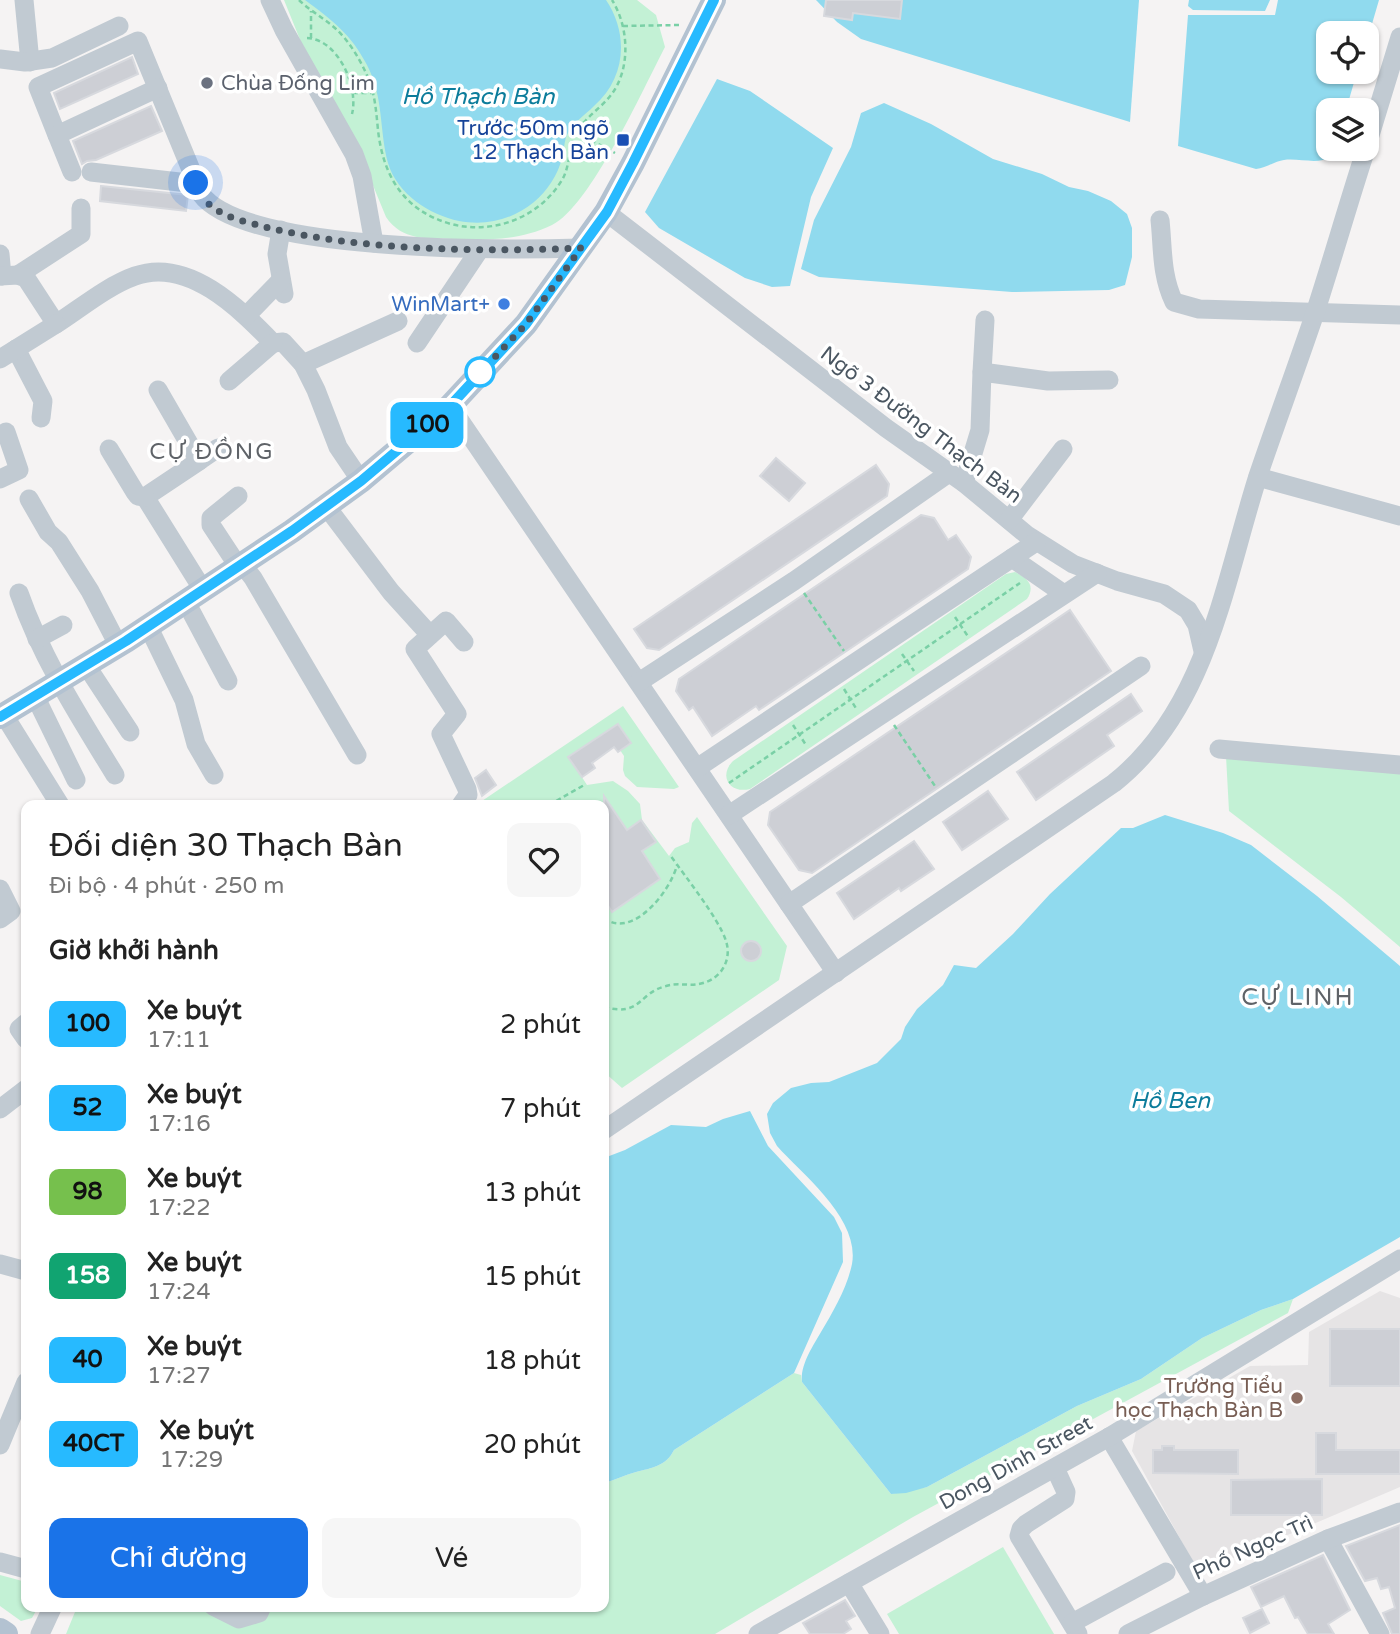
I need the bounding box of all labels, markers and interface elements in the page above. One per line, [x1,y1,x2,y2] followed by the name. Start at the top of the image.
[1316,21,1379,161] map controls
[1316,21,1379,84] button: locate
[221,71,375,96] place label: Chùa Đống Lim
[199,75,215,91] marker: Chùa Đống Lim
[402,83,555,111] water label: Hồ Thạch Bàn
[1316,98,1379,161] button: layers
[457,116,609,165] place label: Trước 50m ngõ 12 Thạch Bàn
[615,132,631,148] marker: Trước 50m ngõ 12 Thạch Bàn
[178,165,213,200] your location
[391,292,490,317] place label: WinMart+
[496,296,512,312] marker: WinMart+
[815,341,1027,509] street label: Ngõ 3 Đường Thạch Bàn
[465,357,495,387] unlabelled marker
[387,402,467,448] line badge: 100
[404,410,450,439] text: 100
[149,436,275,466] district label: CỰ ĐỒNG
[507,823,581,897] button: heart
[49,826,403,865] text: Đối diện 30 Thạch Bàn
[49,872,284,900] text: Đi bộ · 4 phút · 250 m
[49,935,219,966] text: Giờ khởi hành
[1241,983,1355,1012] district label: CỰ LINH
[147,995,242,1026] text: Xe buýt
[65,1009,110,1038] text: 100
[500,1009,581,1040] text: 2 phút
[147,1026,211,1054] text: 17:11
[147,1079,242,1110] text: Xe buýt
[1130,1087,1211,1115] water label: Hồ Ben
[72,1093,103,1122] text: 52
[500,1093,581,1124] text: 7 phút
[147,1110,211,1138] text: 17:16
[147,1163,242,1194] text: Xe buýt
[72,1177,103,1206] text: 98
[484,1177,581,1208] text: 13 phút
[147,1194,211,1222] text: 17:22
[147,1247,242,1278] text: Xe buýt
[65,1261,110,1290] text: 158
[484,1261,581,1292] text: 15 phút
[147,1278,211,1306] text: 17:24
[147,1331,242,1362] text: Xe buýt
[72,1345,103,1374] text: 40
[484,1345,581,1376] text: 18 phút
[147,1362,211,1390] text: 17:27
[1115,1374,1283,1423] place label: Trường Tiểu học Thạch Bàn B
[1289,1390,1305,1406] marker: Trường Tiểu học Thạch Bàn B
[935,1410,1097,1516] street label: Dong Dinh Street
[159,1415,254,1446] text: Xe buýt
[63,1429,124,1458] text: 40CT
[484,1429,581,1460] text: 20 phút
[159,1446,223,1474] text: 17:29
[1189,1510,1317,1586] street label: Phố Ngọc Trì
[49,1518,308,1598] button: Chỉ đường
[322,1518,581,1598] button: Vé

